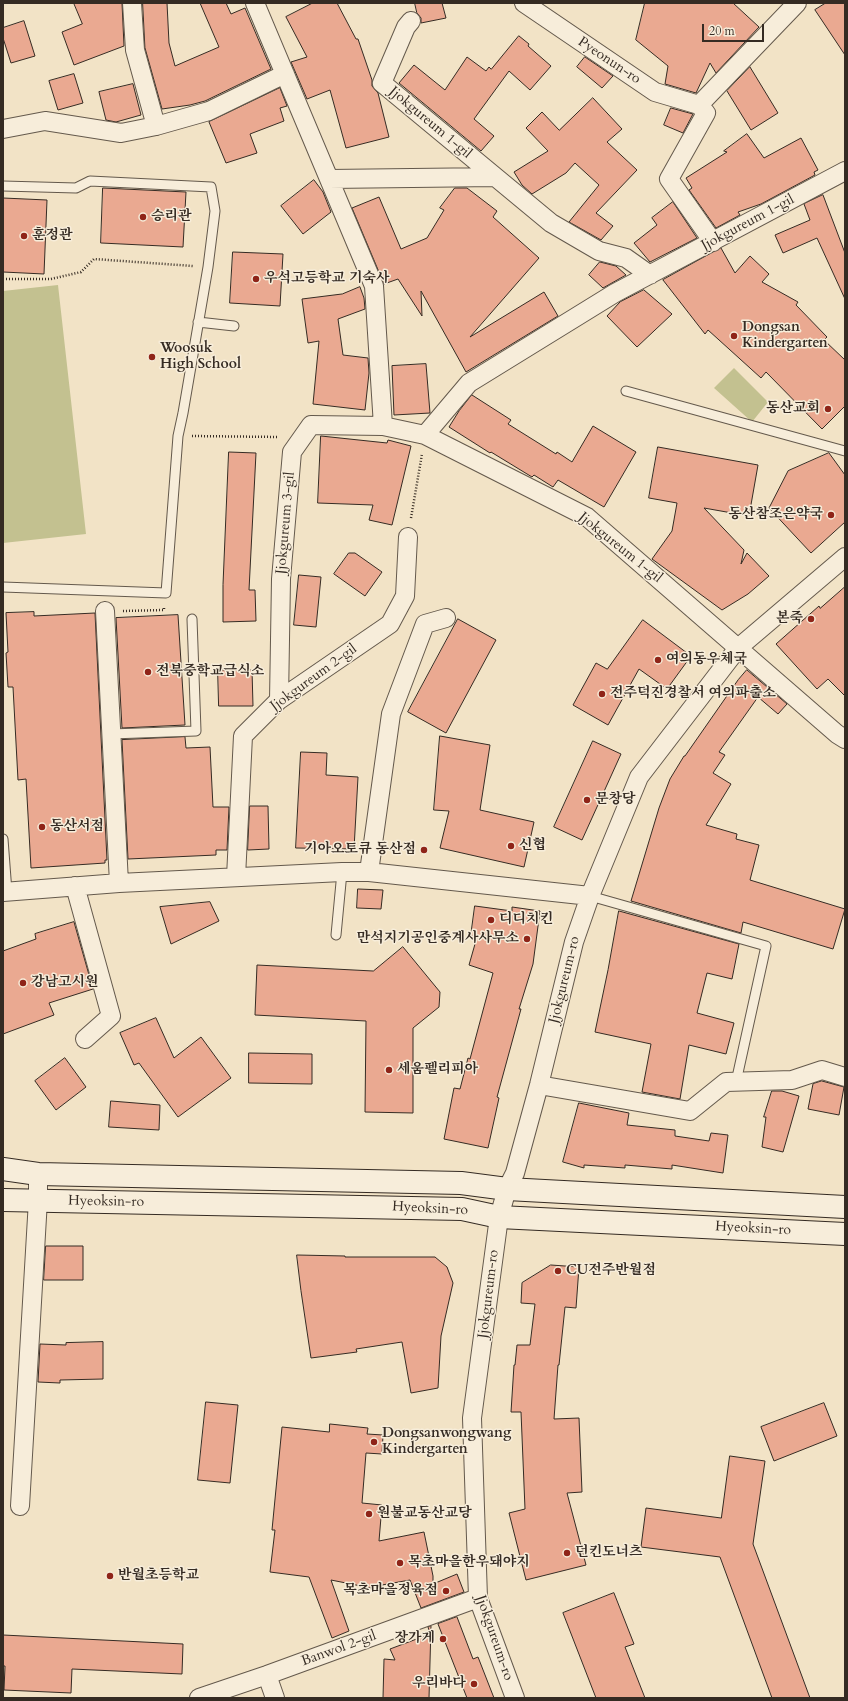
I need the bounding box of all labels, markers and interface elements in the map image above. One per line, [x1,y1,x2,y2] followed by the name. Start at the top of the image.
[704,16,766,42] scale bar
[709,23,735,39] text: 20 m
[574,34,644,88] street label: Pyeonun-ro
[385,84,475,162] street label: Jjokgureum 1-gil
[699,191,797,255] street label: Jjokgureum 1-gil
[151,209,192,225] place label: 승리관
[138,212,148,222] marker: 승리관
[32,228,73,244] place label: 훈정관
[19,231,29,241] marker: 훈정관
[264,271,389,287] place label: 우석고등학교 기숙사
[251,274,261,284] marker: 우석고등학교 기숙사
[742,320,828,352] place label: Dongsan Kindergarten
[729,331,739,341] marker: Dongsan Kindergarten
[160,341,241,374] place label: Woosuk High School
[147,352,157,362] marker: Woosuk High School
[766,401,820,417] place label: 동산교회
[823,404,833,414] marker: 동산교회
[273,471,299,575] street label: Jjokgureum 3-gil
[728,507,823,523] place label: 동산참조은약국
[575,509,665,587] street label: Jjokgureum 1-gil
[826,510,836,520] marker: 동산참조은약국
[776,611,803,627] place label: 본죽
[806,614,816,624] marker: 본죽
[267,641,361,715] street label: Jjokgureum 2-gil
[666,652,747,668] place label: 여의동우체국
[653,655,663,665] marker: 여의동우체국
[156,664,264,680] place label: 전북중학교급식소
[143,667,153,677] marker: 전북중학교급식소
[610,686,776,702] place label: 전주덕진경찰서 여의파출소
[597,689,607,699] marker: 전주덕진경찰서 여의파출소
[595,792,636,808] place label: 문창당
[582,795,592,805] marker: 문창당
[50,819,104,835] place label: 동산서점
[37,822,47,832] marker: 동산서점
[519,838,546,854] place label: 신협
[506,841,516,851] marker: 신협
[304,842,416,858] place label: 기아오토큐 동산점
[419,845,429,855] marker: 기아오토큐 동산점
[499,912,553,928] place label: 디디치킨
[486,915,496,925] marker: 디디치킨
[357,931,519,947] place label: 만석지기공인중계사사무소
[522,934,532,944] marker: 만석지기공인중계사사무소
[546,935,584,1025] street label: Jjokgureum-ro
[31,975,99,991] place label: 강남고시원
[18,978,28,988] marker: 강남고시원
[397,1062,478,1078] place label: 세움펠리피아
[384,1065,394,1075] marker: 세움펠리피아
[68,1193,144,1211] street label: Hyeoksin-ro
[392,1199,468,1219] street label: Hyeoksin-ro
[715,1219,791,1239] street label: Hyeoksin-ro
[475,1249,503,1339] street label: Jjokgureum-ro
[566,1263,656,1279] place label: CU전주반월점
[553,1266,563,1276] marker: CU전주반월점
[382,1426,511,1458] place label: Dongsanwongwang Kindergarten
[369,1437,379,1447] marker: Dongsanwongwang Kindergarten
[377,1506,472,1522] place label: 원불교동산교당
[364,1509,374,1519] marker: 원불교동산교당
[575,1545,643,1561] place label: 던킨도너츠
[562,1548,572,1558] marker: 던킨도너츠
[408,1555,530,1571] place label: 목초마을한우돼야지
[395,1558,405,1568] marker: 목초마을한우돼야지
[118,1568,199,1584] place label: 반월초등학교
[105,1571,115,1581] marker: 반월초등학교
[343,1583,438,1599] place label: 목초마을정육점
[441,1586,451,1596] marker: 목초마을정육점
[472,1593,516,1683] street label: Jjokgureum-ro
[299,1628,379,1670] street label: Banwol 2-gil
[394,1631,435,1647] place label: 장가게
[438,1634,448,1644] marker: 장가게
[412,1676,466,1692] place label: 우리바다
[469,1679,479,1689] marker: 우리바다

